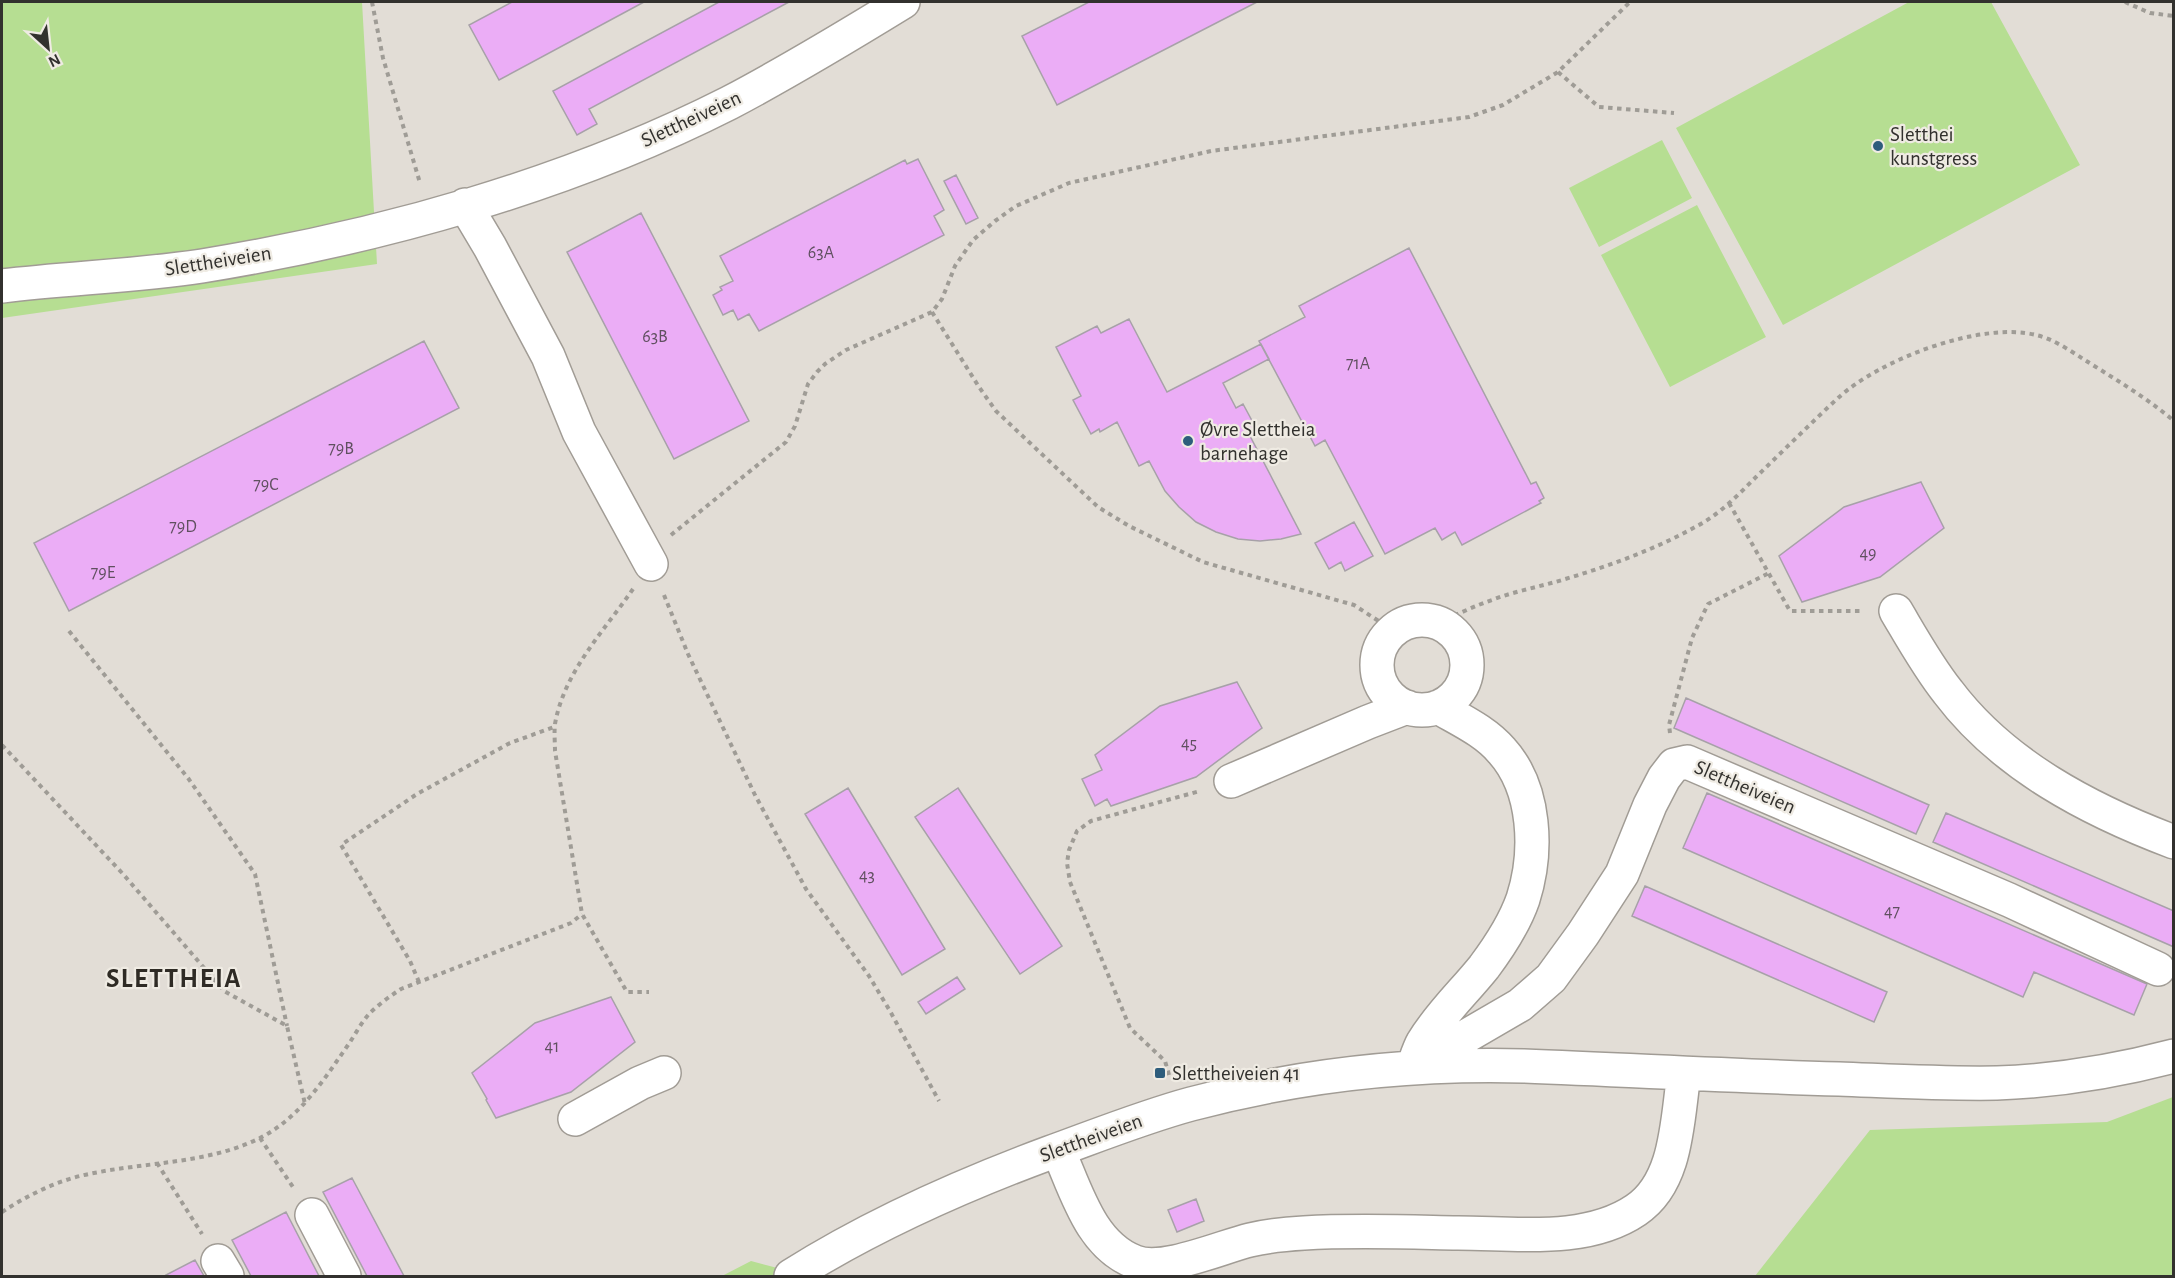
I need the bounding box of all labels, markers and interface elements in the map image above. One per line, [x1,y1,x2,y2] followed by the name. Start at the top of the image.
[18,18,78,78] north arrow
[46,51,63,70] text: N
[638,87,744,151] street label: Slettheiveien
[1890,124,1977,169] place label: Sletthei kunstgress
[1871,139,1885,153] marker: Sletthei kunstgress
[163,242,273,280] street label: Slettheiveien
[808,244,835,262] house number: 63A
[642,328,668,346] house number: 63B
[1346,355,1371,373] house number: 71A
[1200,419,1316,464] place label: Øvre Slettheia barnehage
[1181,434,1195,448] marker: Øvre Slettheia barnehage
[328,440,354,458] house number: 79B
[253,476,279,494] house number: 79C
[169,518,197,536] house number: 79D
[1859,545,1877,563] house number: 49
[91,564,116,582] house number: 79E
[1181,735,1197,753] house number: 45
[1691,756,1799,818] street label: Slettheiveien
[859,867,875,885] house number: 43
[1884,903,1900,921] house number: 47
[106,965,242,992] district label: SLETTHEIA
[545,1038,559,1056] house number: 41
[1172,1063,1300,1084] place label: Slettheiveien 41
[1153,1066,1167,1080] marker: Slettheiveien 41
[1037,1110,1145,1166] street label: Slettheiveien

